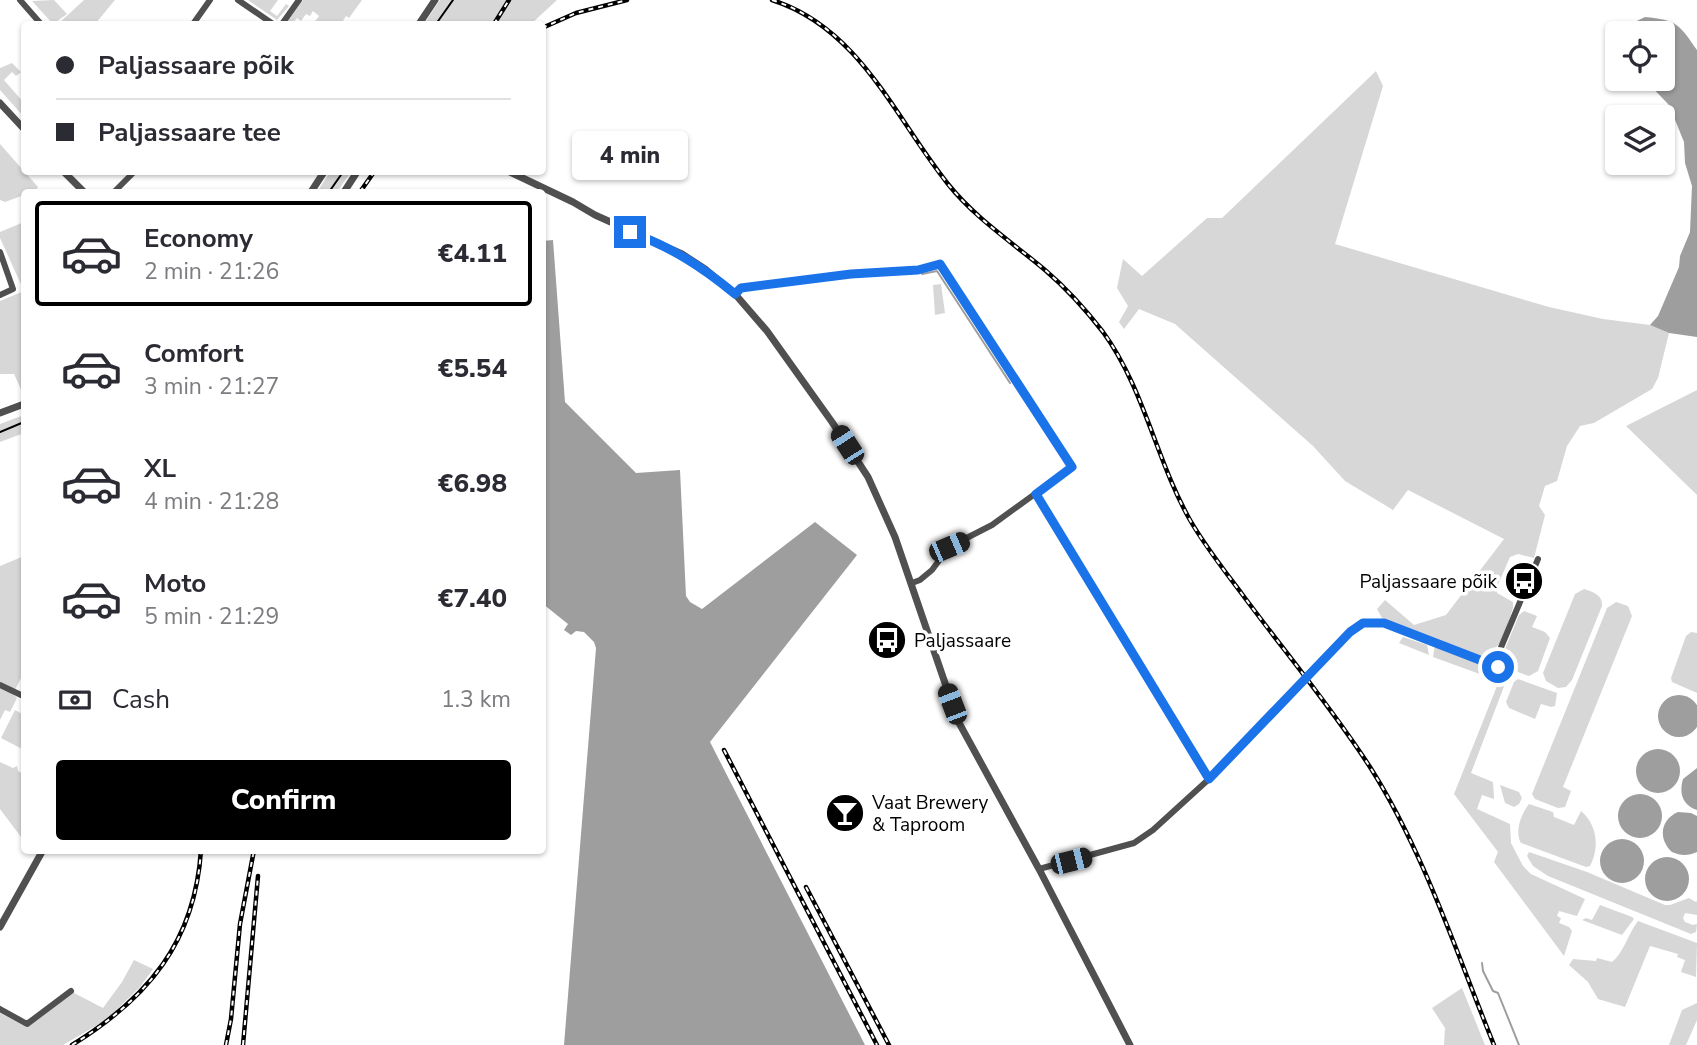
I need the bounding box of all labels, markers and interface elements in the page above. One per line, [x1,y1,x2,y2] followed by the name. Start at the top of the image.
[1605,21,1675,175] map controls
[1605,21,1675,91] button: locate
[98,48,294,83] text: Paljassaare põik
[1605,105,1675,175] button: layers
[98,115,281,150] text: Paljassaare tee
[572,131,688,180] callout: 4 min
[600,140,660,171] text: 4 min
[614,216,646,248] route end
[144,221,253,256] text: Economy
[60,222,123,285] icon: car
[438,236,507,271] text: €4.11
[144,256,279,287] text: 2 min · 21:26
[144,336,244,371] text: Comfort
[60,337,123,400] icon: car
[438,351,507,386] text: €5.54
[144,371,279,402] text: 3 min · 21:27
[827,422,868,468] car
[144,451,176,486] text: XL
[60,452,123,515] icon: car
[438,466,507,501] text: €6.98
[144,486,279,517] text: 4 min · 21:28
[926,529,973,565] car
[1503,560,1545,602] bus stop icon: Paljassaare põik
[144,566,206,601] text: Moto
[60,567,123,630] icon: car
[1360,569,1497,595] place label: Paljassaare põik
[438,581,507,616] text: €7.40
[144,601,279,632] text: 5 min · 21:29
[866,619,908,661] bus stop icon: Paljassaare
[914,628,1011,654] place label: Paljassaare
[1482,651,1514,683] route start
[56,681,94,719] icon: cash
[935,681,970,727] car
[112,682,170,717] text: Cash
[441,684,511,715] text: 1.3 km
[56,760,511,840] button: Confirm
[871,790,989,838] place label: Vaat Brewery & Taproom
[824,792,866,834] bar icon: Vaat Brewery & Taproom
[1049,846,1094,876] car

